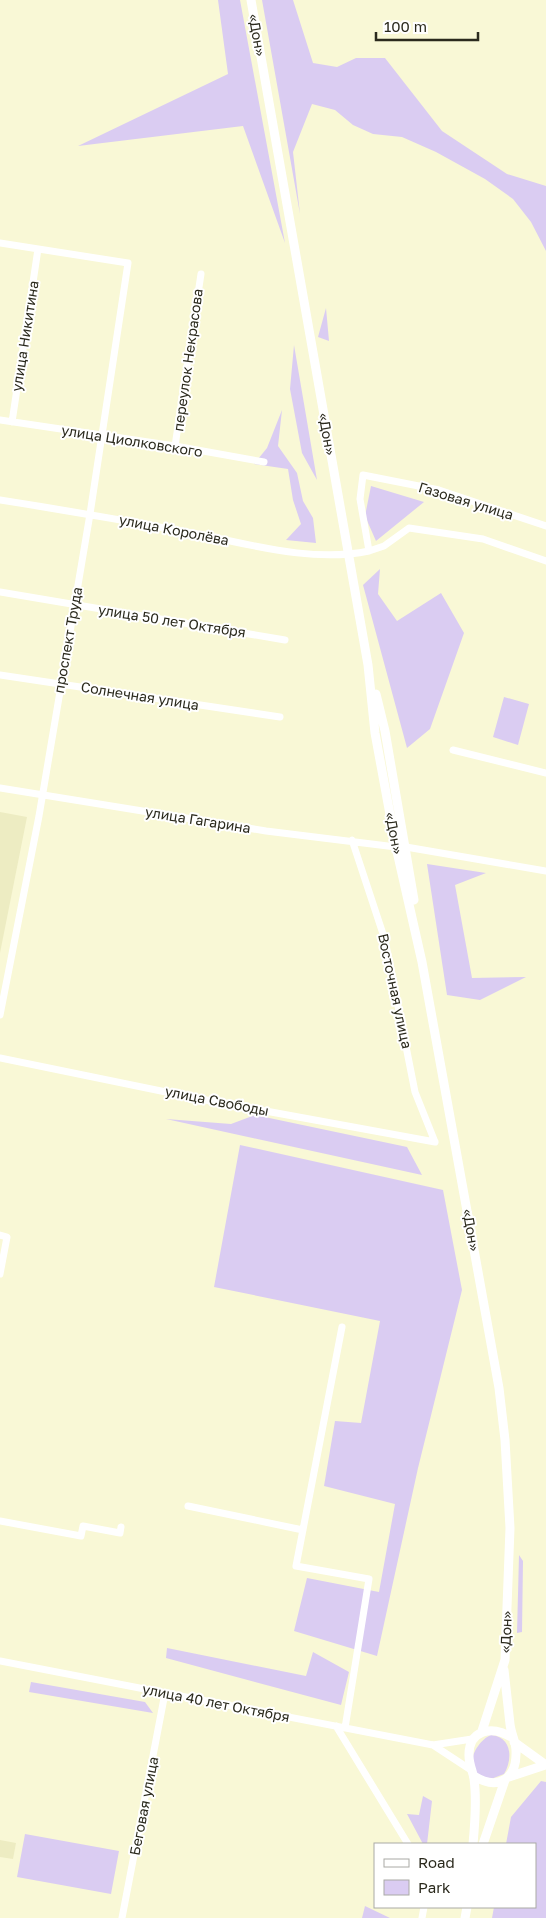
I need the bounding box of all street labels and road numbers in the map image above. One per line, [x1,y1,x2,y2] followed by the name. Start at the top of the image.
[245,13,270,58] street label: «Дон»
[7,279,42,393] street label: улица Никитина
[169,288,206,432] street label: переулок Некрасова
[315,412,340,457] street label: «Дон»
[60,421,204,460] street label: улица Циолковского
[417,478,516,523] street label: Газовая улица
[118,511,230,548] street label: улица Королёва
[50,585,85,694] street label: проспект Труда
[97,600,247,641] street label: улица 50 лет Октября
[80,678,200,713] street label: Солнечная улица
[144,803,252,836] street label: улица Гагарина
[382,810,407,856] street label: «Дон»
[375,932,416,1050] street label: Восточная улица
[164,1082,271,1119] street label: улица Свободы
[459,1208,484,1253] street label: «Дон»
[496,1610,515,1653] street label: «Дон»
[141,1680,291,1725] street label: улица 40 лет Октября
[126,1755,161,1857] street label: Беговая улица

